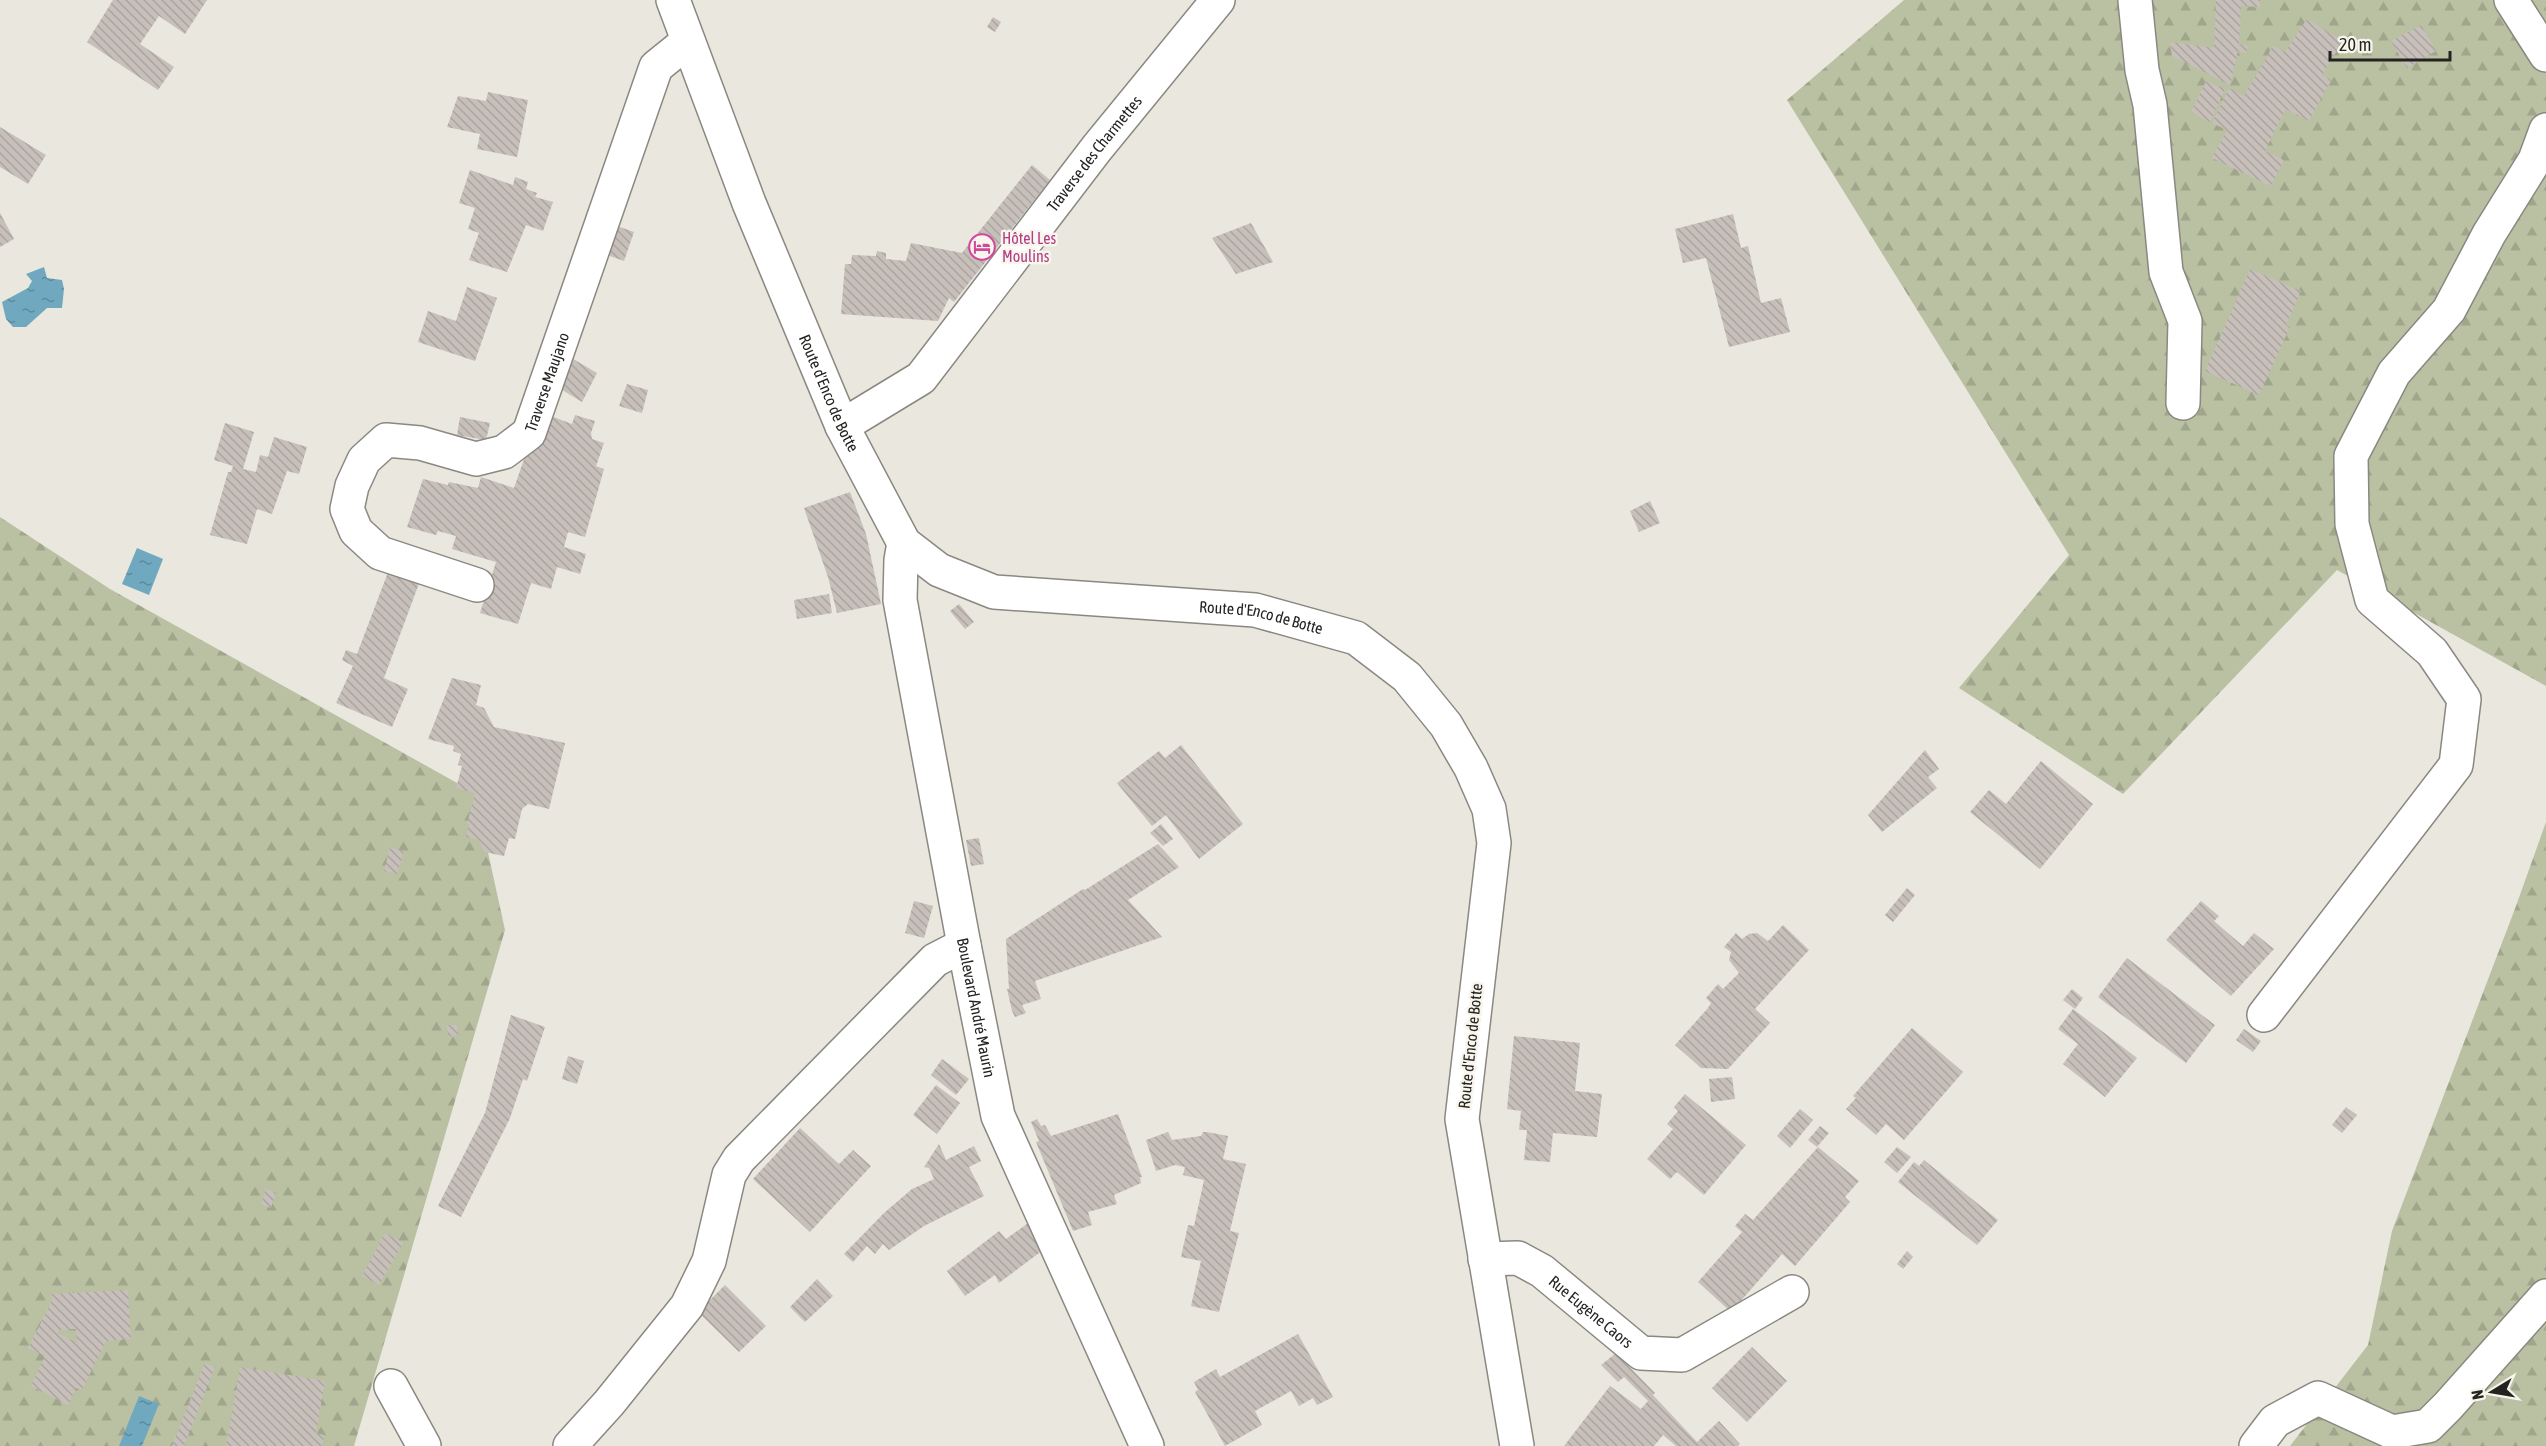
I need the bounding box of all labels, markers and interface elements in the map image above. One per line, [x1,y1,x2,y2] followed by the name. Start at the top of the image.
[2330,24,2450,62] scale bar
[2339,34,2371,55] text: 20 m
[1043,92,1145,215] street label: Traverse des Charmettes
[1002,229,1056,265] place label: Hôtel Les Moulins
[967,232,997,262] hotel icon: Hôtel Les Moulins
[521,330,572,434] street label: Traverse Maujano
[796,332,863,455] street label: Route d'Enco de Botte
[1199,597,1325,637] street label: Route d'Enco de Botte
[954,936,999,1079] street label: Boulevard André Maurin
[1454,982,1486,1110] street label: Route d'Enco de Botte
[1545,1272,1637,1352] street label: Rue Eugène Caors
[2462,1362,2522,1422] north arrow
[2468,1389,2487,1401] text: N

